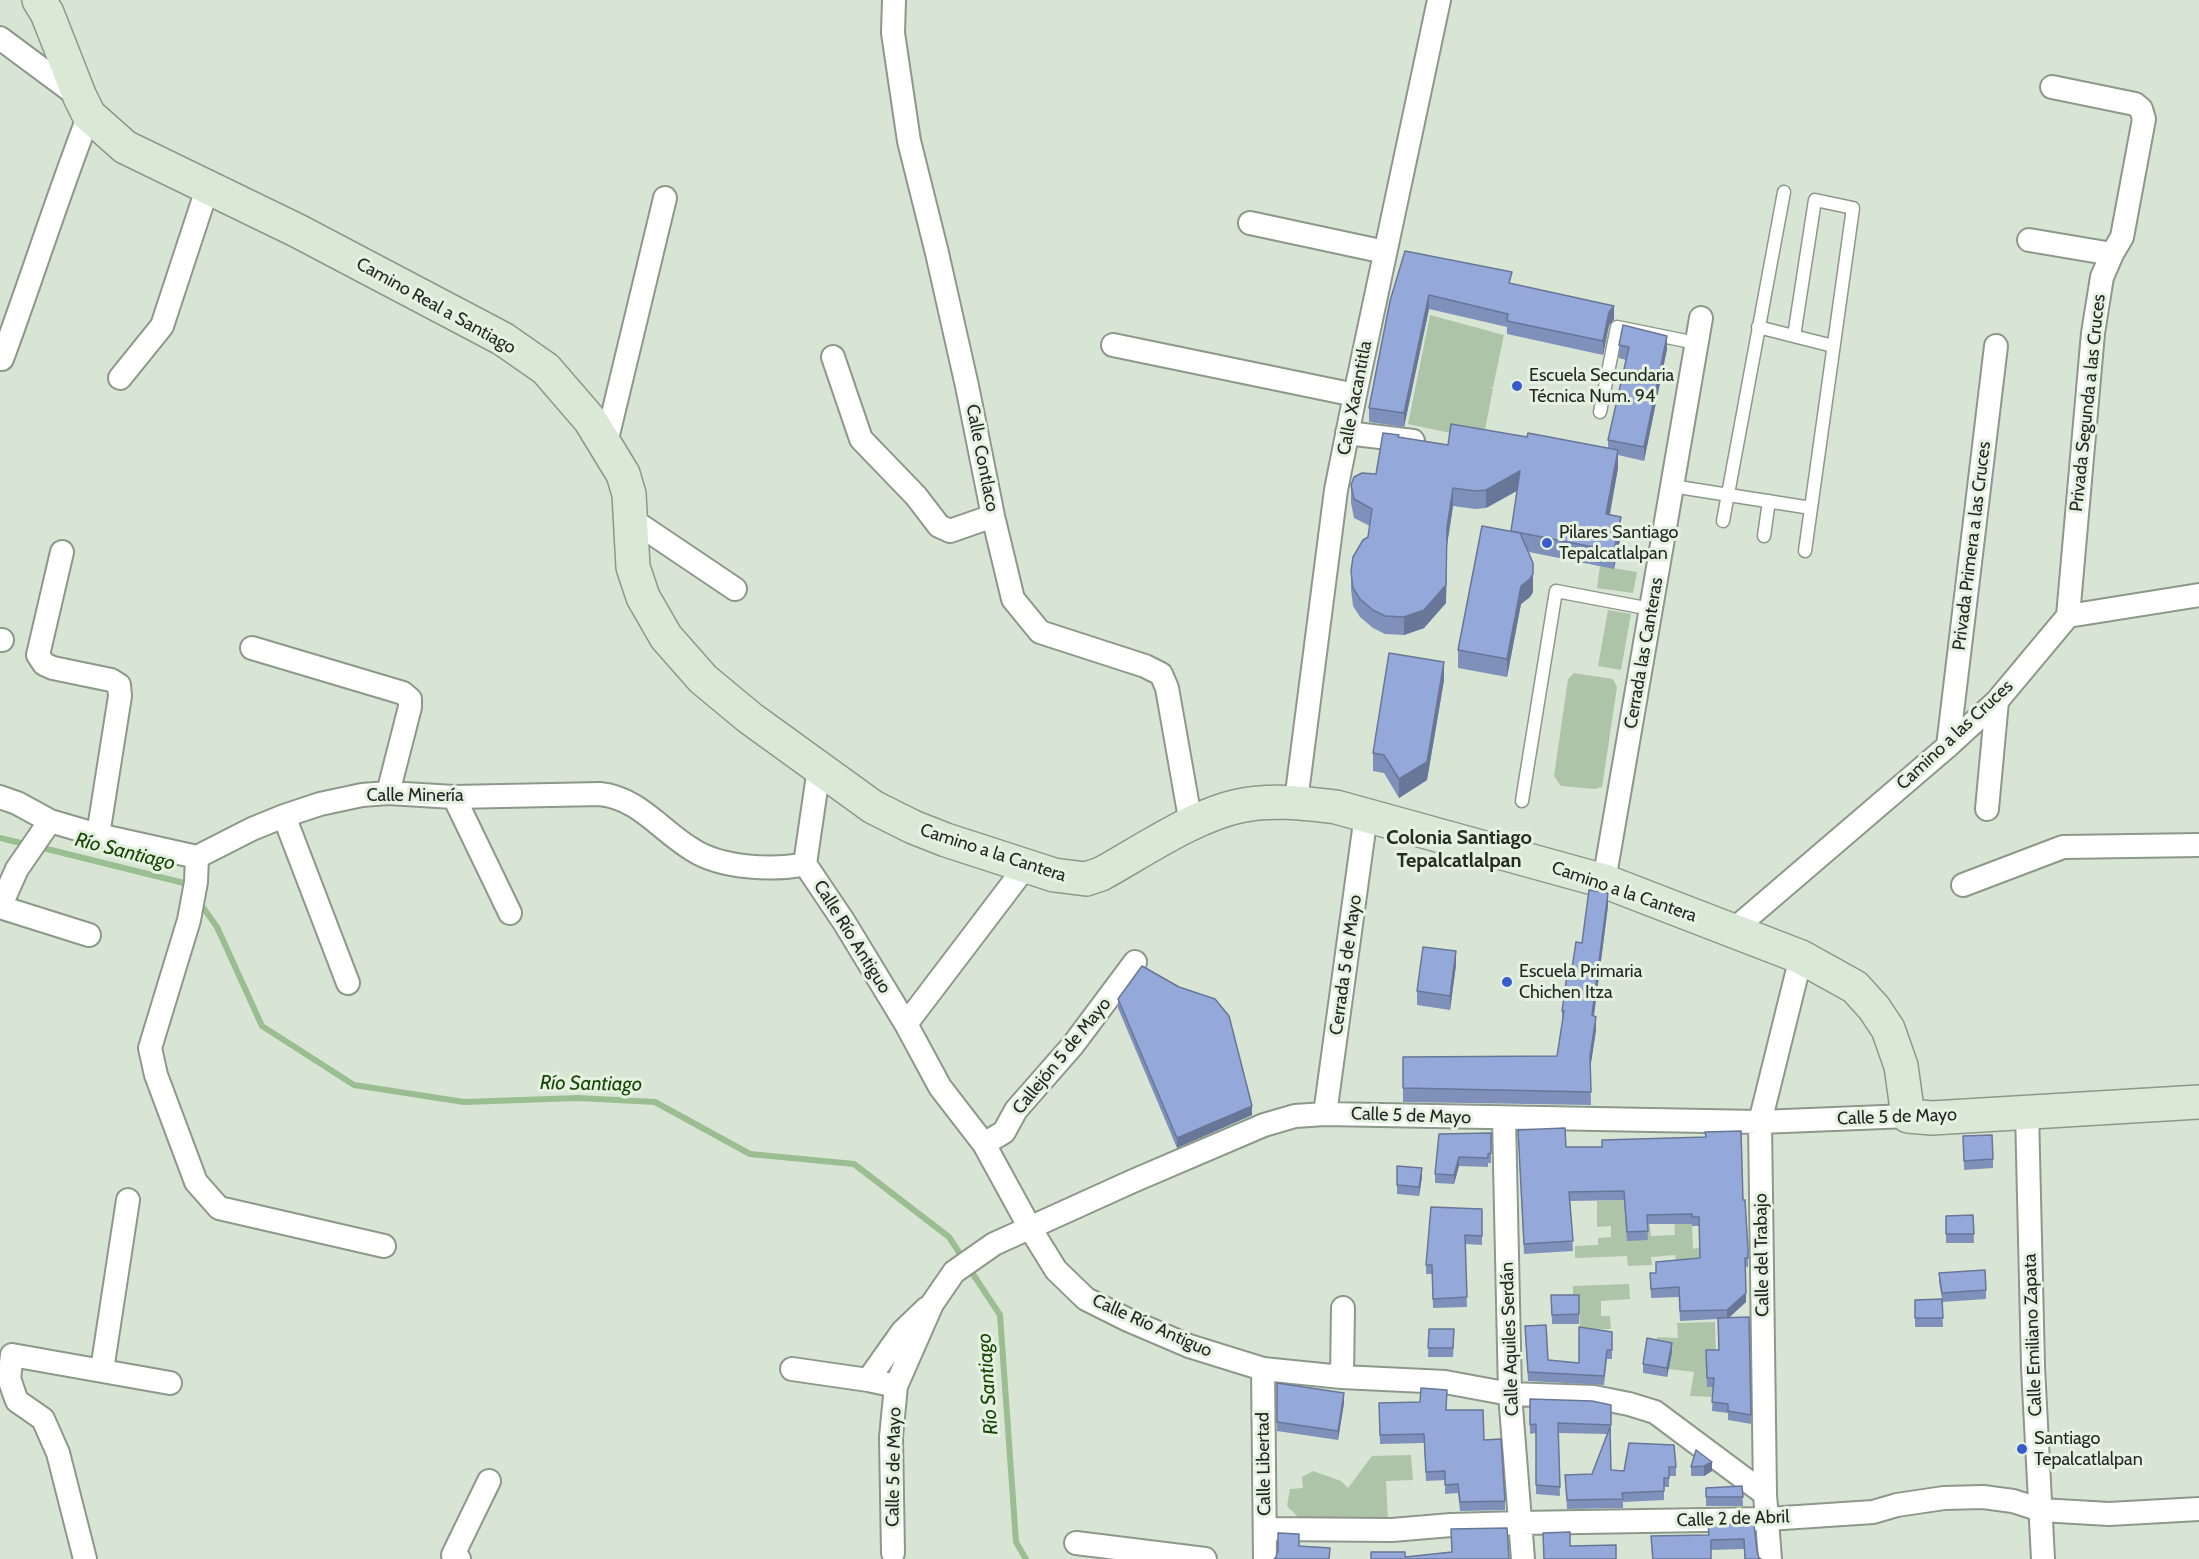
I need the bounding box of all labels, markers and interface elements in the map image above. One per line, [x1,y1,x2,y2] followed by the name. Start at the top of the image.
[352,253,520,359] street label: Camino Real a Santiago
[2066,293,2110,513] street label: Privada Segunda a las Cruces
[1333,339,1377,457] street label: Calle Xacantitla
[1529,365,1674,407] place label: Escuela Secundaria Técnica Num. 94
[1510,379,1524,393] marker: Escuela Secundaria Técnica Num. 94
[961,402,1003,514] street label: Calle Contlaco
[1948,440,1996,652] street label: Privada Primera a las Cruces
[1559,522,1679,564] place label: Pilares Santiago Tepalcatlalpan
[1540,536,1554,550] marker: Pilares Santiago Tepalcatlalpan
[1620,576,1668,730] street label: Cerrada las Canteras
[1892,676,2018,794] street label: Camino a las Cruces
[366,785,464,807] street label: Calle Minería
[917,819,1069,887] street label: Camino a la Cantera
[1386,826,1532,873] district label: Colonia Santiago Tepalcatlalpan
[73,828,177,876] water label: Río Santiago
[1549,857,1699,927] street label: Camino a la Cantera
[809,877,895,997] street label: Calle Río Antiguo
[1325,894,1367,1036] street label: Cerrada 5 de Mayo
[1519,961,1642,1004] place label: Escuela Primaria Chichen Itza
[1500,975,1514,989] marker: Escuela Primaria Chichen Itza
[1008,993,1116,1119] street label: Callejón 5 de Mayo
[540,1071,642,1097] water label: Río Santiago
[1351,1103,1471,1129] street label: Calle 5 de Mayo
[1837,1104,1957,1130] street label: Calle 5 de Mayo
[1750,1193,1774,1317] street label: Calle del Trabajo
[2019,1253,2047,1417] street label: Calle Emiliano Zapata
[1497,1262,1523,1416] street label: Calle Aquiles Serdán
[1089,1290,1215,1362] street label: Calle Río Antiguo
[972,1332,1004,1436] water label: Río Santiago
[882,1407,906,1527] street label: Calle 5 de Mayo
[1252,1412,1276,1516] street label: Calle Libertad
[2034,1428,2143,1470] place label: Santiago Tepalcatlalpan
[2015,1442,2029,1456] marker: Santiago Tepalcatlalpan
[1676,1506,1790,1532] street label: Calle 2 de Abril

